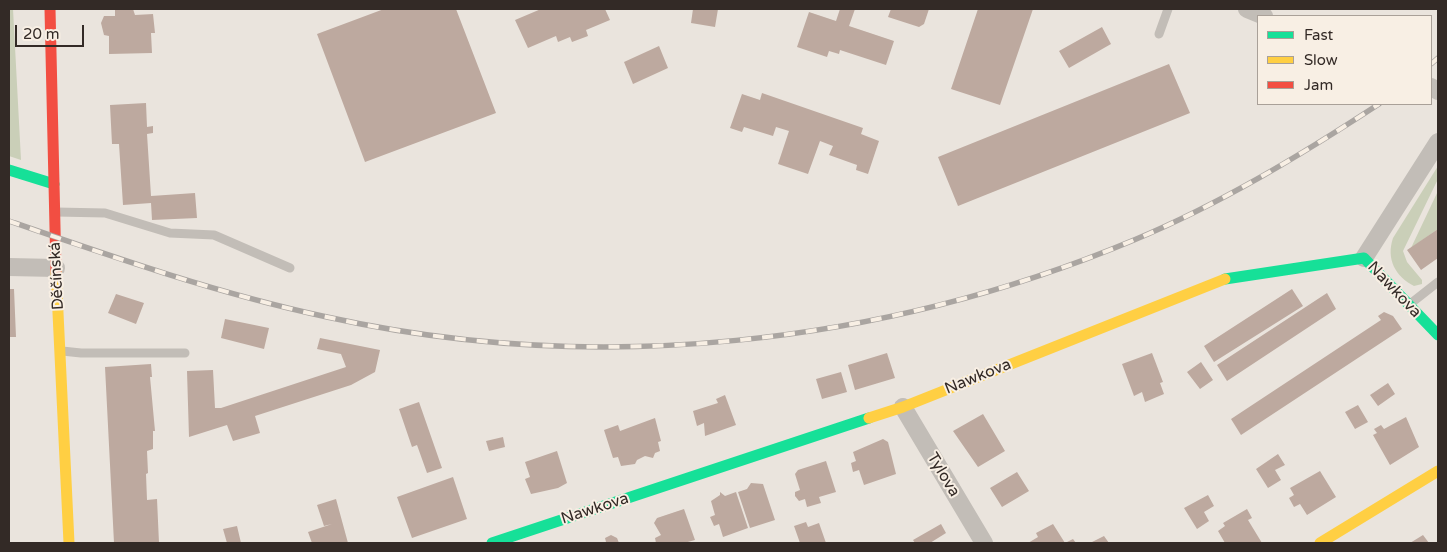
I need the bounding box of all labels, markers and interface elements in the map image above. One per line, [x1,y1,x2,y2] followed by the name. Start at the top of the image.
[18,15,86,47] scale bar
[1257,15,1432,105] legend
[23,25,60,43] text: 20 m
[1304,26,1333,44] text: Fast
[1304,51,1338,69] text: Slow
[1304,76,1333,94] text: Jam
[46,241,68,311] street label: Děčínská
[1363,258,1425,322] street label: Nawkova
[942,355,1014,399] street label: Nawkova
[922,449,964,501] street label: Tylova
[559,489,631,529] street label: Nawkova

